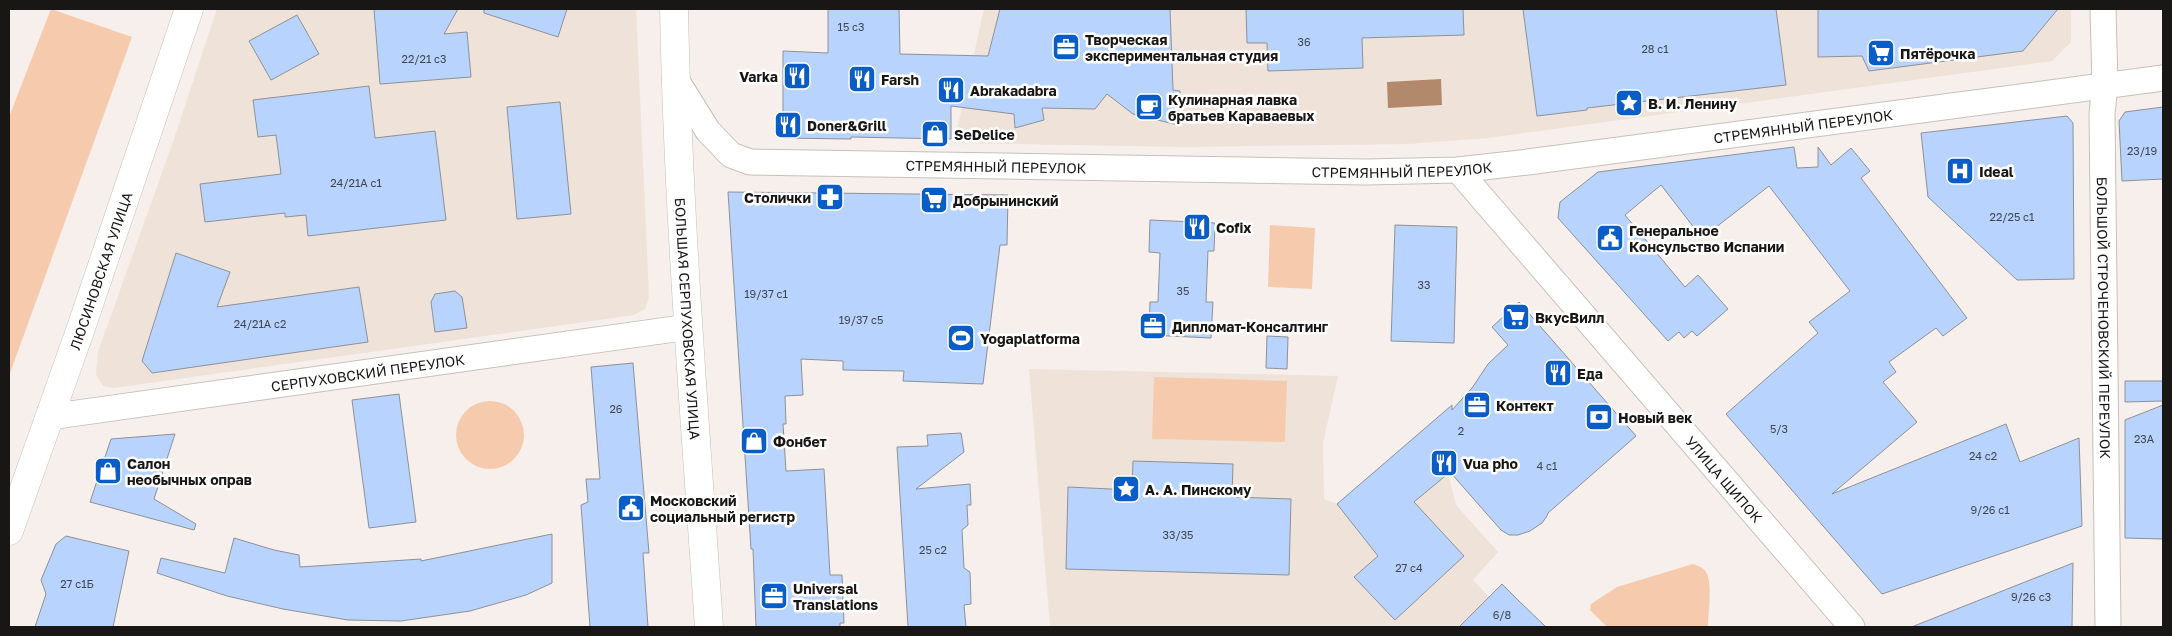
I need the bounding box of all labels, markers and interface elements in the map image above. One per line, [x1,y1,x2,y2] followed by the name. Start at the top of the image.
[838,20,864,33] house number: 15 с3
[1085,31,1278,64] place label: Творческая экспериментальная студия
[1051,32,1081,62] office icon: Творческая экспериментальная студия
[1297,35,1311,48] house number: 36
[1866,38,1896,68] supermarket icon: Пятёрочка
[1641,42,1669,55] house number: 28 с1
[1900,45,1975,62] place label: Пятёрочка
[402,52,446,65] house number: 22/21 с3
[782,61,812,91] restaurant icon: Varka
[847,64,877,94] restaurant icon: Farsh
[739,68,778,85] place label: Varka
[881,71,919,88] place label: Farsh
[936,75,966,105] restaurant icon: Abrakadabra
[970,82,1057,99] place label: Abrakadabra
[1614,88,1644,118] place icon: В. И. Ленину
[1168,91,1314,124] place label: Кулинарная лавка братьев Караваевых
[1134,92,1164,122] cafe icon: Кулинарная лавка братьев Караваевых
[1648,95,1737,112] place label: В. И. Ленину
[1712,105,1894,146] street label: СТРЕМЯННЫЙ ПЕРЕУЛОК
[773,110,803,140] restaurant icon: Doner&Grill
[807,117,887,134] place label: Doner&Grill
[920,119,950,149] shop icon: SeDelice
[954,126,1015,143] place label: SeDelice
[2127,144,2157,157] house number: 23/19
[905,156,1087,176] street label: СТРЕМЯННЫЙ ПЕРЕУЛОК
[1945,156,1975,186] hospital icon: Ideal
[1311,158,1493,181] street label: СТРЕМЯННЫЙ ПЕРЕУЛОК
[1979,163,2014,180] place label: Ideal
[330,176,382,189] house number: 24/21А с1
[2094,176,2115,459] street label: БОЛЬШОЙ СТРОЧЕНОВСКИЙ ПЕРЕУЛОК
[815,182,845,212] pharmacy icon: Столички
[919,185,949,215] supermarket icon: Добрынинский
[66,189,135,352] street label: ЛЮСИНОВСКАЯ УЛИЦА
[744,189,811,206] place label: Столички
[953,192,1059,209] place label: Добрынинский
[672,197,704,441] street label: БОЛЬШАЯ СЕРПУХОВСКАЯ УЛИЦА
[1990,210,2034,223] house number: 22/25 с1
[1182,212,1212,242] restaurant icon: Cofix
[1216,219,1251,236] place label: Cofix
[1629,222,1784,255] place label: Генеральное Консульство Испании
[1595,223,1625,253] public building icon: Генеральное Консульство Испании
[1418,278,1430,291] house number: 33
[1177,284,1189,297] house number: 35
[744,287,788,300] house number: 19/37 с1
[1501,302,1531,332] supermarket icon: ВкусВилл
[1535,309,1604,326] place label: ВкусВилл
[1138,311,1168,341] office icon: Дипломат-Консалтинг
[839,313,883,326] house number: 19/37 с5
[234,317,286,330] house number: 24/21А с2
[1172,318,1329,335] place label: Дипломат-Консалтинг
[946,323,976,353] sports icon: Yogaplatforma
[980,330,1080,347] place label: Yogaplatforma
[270,350,466,394] street label: СЕРПУХОВСКИЙ ПЕРЕУЛОК
[1543,358,1573,388] restaurant icon: Еда
[1577,365,1603,382] place label: Еда
[1462,390,1492,420] office icon: Контект
[1496,397,1554,414] place label: Контект
[609,402,623,415] house number: 26
[1584,402,1614,432] bank icon: Новый век
[1618,409,1692,426] place label: Новый век
[1770,422,1788,435] house number: 5/3
[1458,424,1464,437] house number: 2
[739,426,769,456] shop icon: Фонбет
[1683,432,1766,526] street label: УЛИЦА ЩИПОК
[2134,432,2155,445] house number: 23А
[773,433,827,450] place label: Фонбет
[1429,448,1459,478] restaurant icon: Vua pho
[1969,449,1997,462] house number: 24 с2
[127,455,252,488] place label: Салон необычных оправ
[1463,455,1518,472] place label: Vua pho
[93,456,123,486] shop icon: Салон необычных оправ
[1537,459,1557,472] house number: 4 с1
[1111,474,1141,504] place icon: А. А. Пинскому
[1145,481,1252,498] place label: А. А. Пинскому
[650,492,795,525] place label: Московский социальный регистр
[616,493,646,523] public building icon: Московский социальный регистр
[1970,503,2010,516] house number: 9/26 с1
[1163,528,1193,541] house number: 33/35
[919,543,947,556] house number: 25 с2
[1395,561,1423,574] house number: 27 с4
[60,577,94,590] house number: 27 с1Б
[793,580,878,613] place label: Universal Translations
[759,581,789,611] office icon: Universal Translations
[2011,590,2051,603] house number: 9/26 с3
[1493,608,1512,621] house number: 6/8

